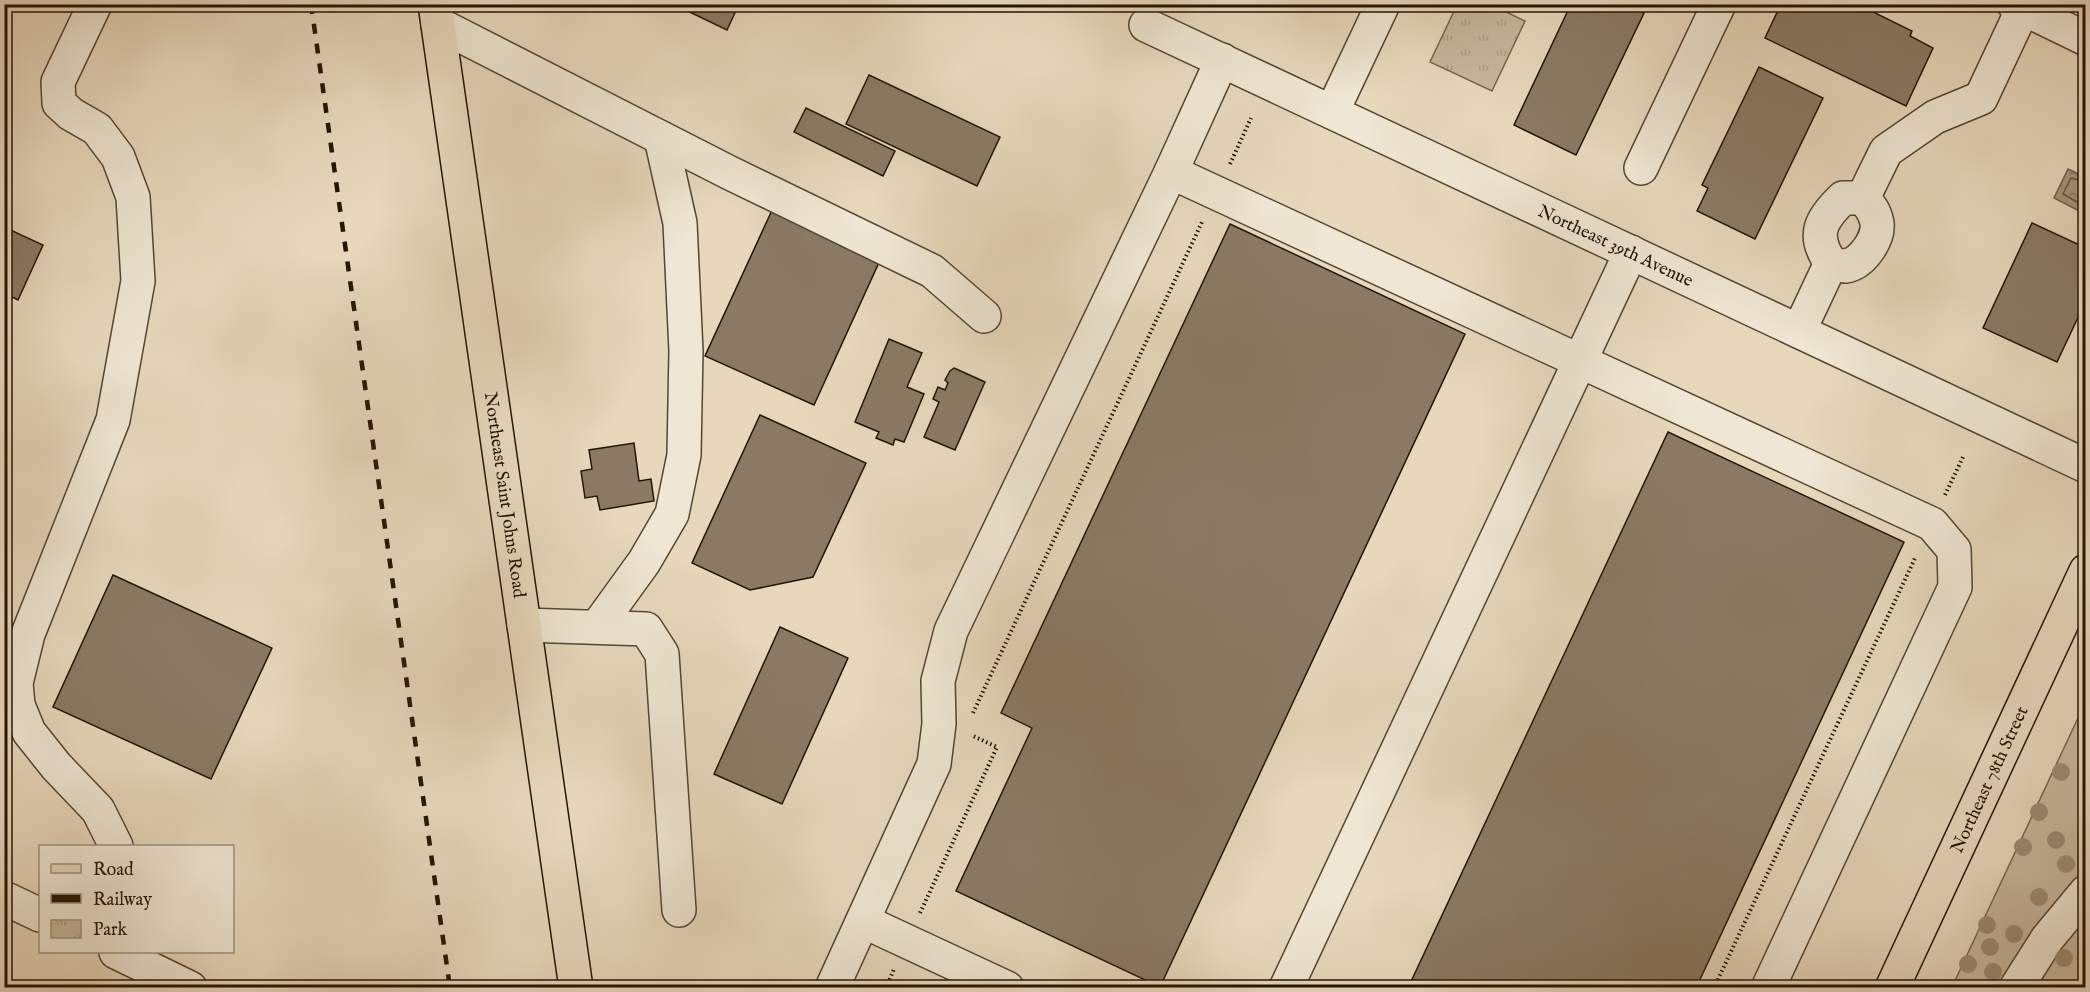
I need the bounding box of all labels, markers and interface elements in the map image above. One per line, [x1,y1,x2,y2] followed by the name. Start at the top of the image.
[1534,201,1697,293] street label: Northeast 39th Avenue
[478,391,530,600] street label: Northeast Saint Johns Road
[1946,703,2034,857] street label: Northeast 78th Street
[39,845,234,953] legend
[93,859,134,882] text: Road
[93,889,152,912] text: Railway
[93,919,128,942] text: Park

